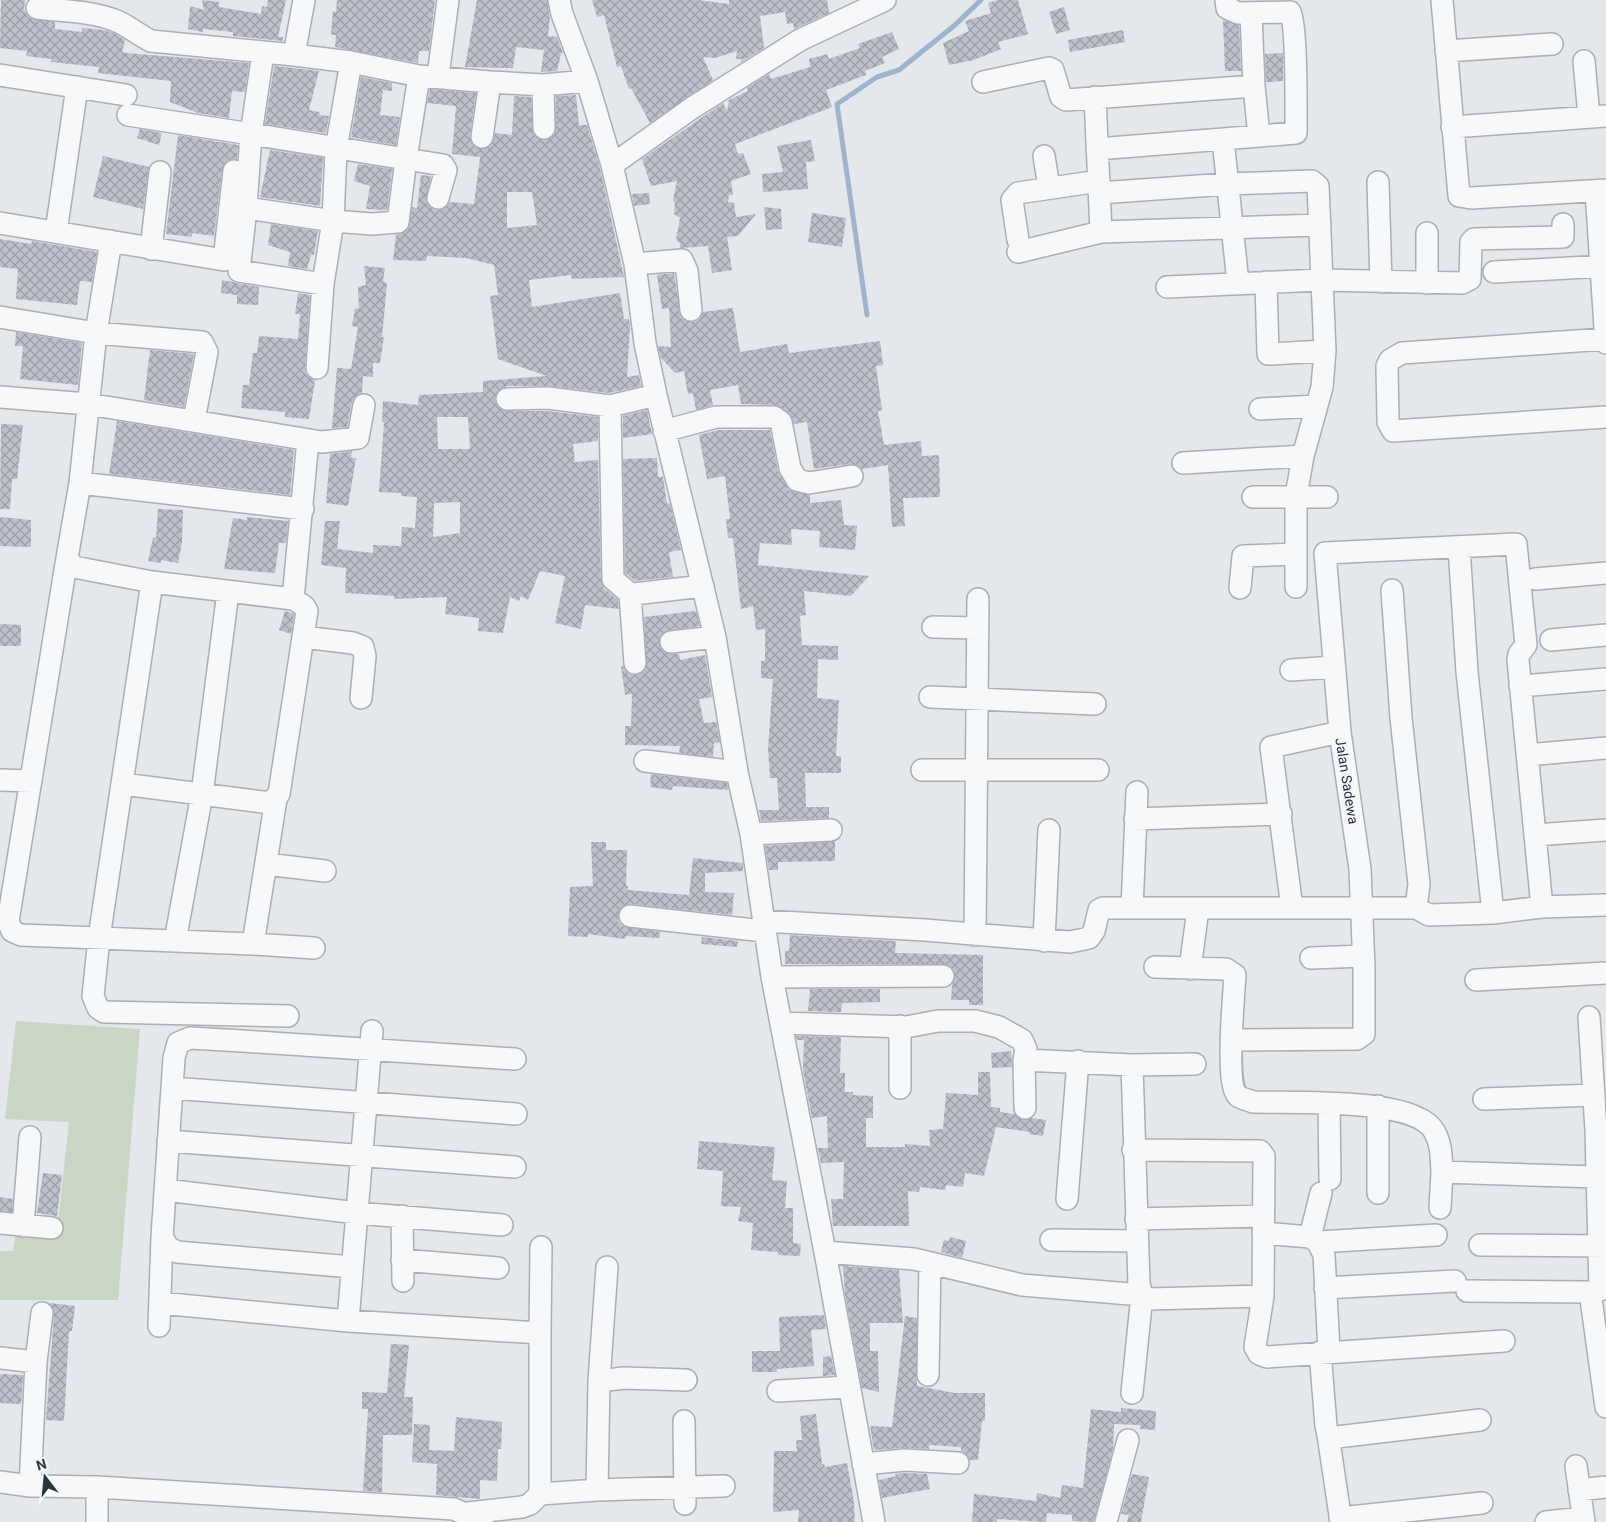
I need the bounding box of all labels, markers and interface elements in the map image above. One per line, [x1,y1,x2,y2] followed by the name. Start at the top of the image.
[1332,737,1362,825] street label: Jalan Sadewa
[20,1452,70,1502] north arrow
[34,1455,48,1474] text: N

